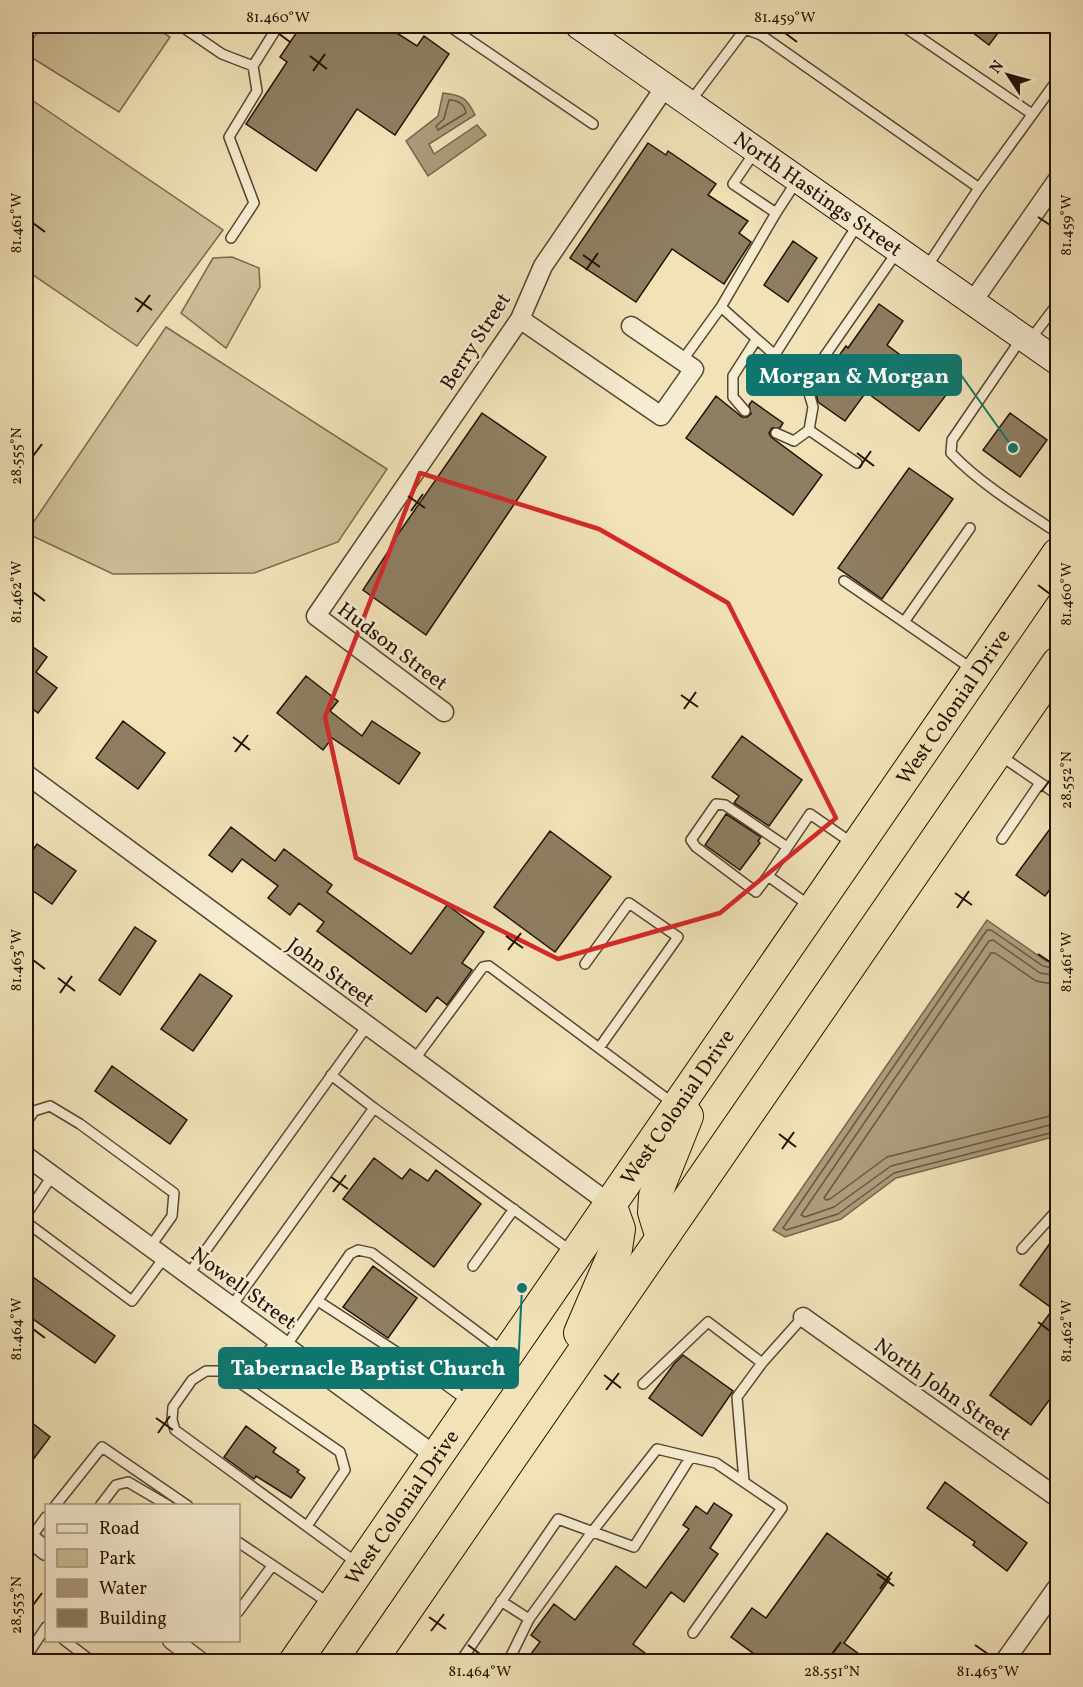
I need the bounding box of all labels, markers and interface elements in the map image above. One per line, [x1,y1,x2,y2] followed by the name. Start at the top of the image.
[246,8,310,29] text: 81.460°W
[754,8,816,29] text: 81.459°W
[978,45,1038,105] north arrow
[985,56,1010,79] text: N
[727,126,907,264] street label: North Hastings Street
[7,193,28,253] text: 81.461°W
[1057,194,1078,256] text: 81.459°W
[434,288,519,396] street label: Berry Street
[747,355,961,395] callout: Morgan & Morgan
[759,362,949,393] text: Morgan & Morgan
[7,427,28,485] text: 28.555°N
[7,561,28,623] text: 81.462°W
[1057,562,1078,626] text: 81.460°W
[331,596,453,698] street label: Hudson Street
[890,624,1018,791] street label: West Colonial Drive
[1057,751,1078,809] text: 28.552°N
[7,929,28,991] text: 81.463°W
[280,931,380,1015] street label: John Street
[1057,932,1078,992] text: 81.461°W
[615,1024,742,1191] street label: West Colonial Drive
[184,1241,302,1337] street label: Nowell Street
[7,1298,28,1360] text: 81.464°W
[1057,1300,1078,1362] text: 81.462°W
[868,1332,1017,1449] street label: North John Street
[219,1348,518,1388] callout: Tabernacle Baptist Church
[230,1354,506,1385] text: Tabernacle Baptist Church
[339,1424,467,1592] street label: West Colonial Drive
[45,1504,240,1642] legend
[99,1517,140,1542] text: Road
[99,1547,136,1572] text: Park
[7,1576,28,1634] text: 28.553°N
[99,1577,147,1602] text: Water
[99,1607,167,1632] text: Building
[449,1662,511,1683] text: 81.464°W
[804,1662,860,1683] text: 28.551°N
[957,1662,1019,1683] text: 81.463°W

